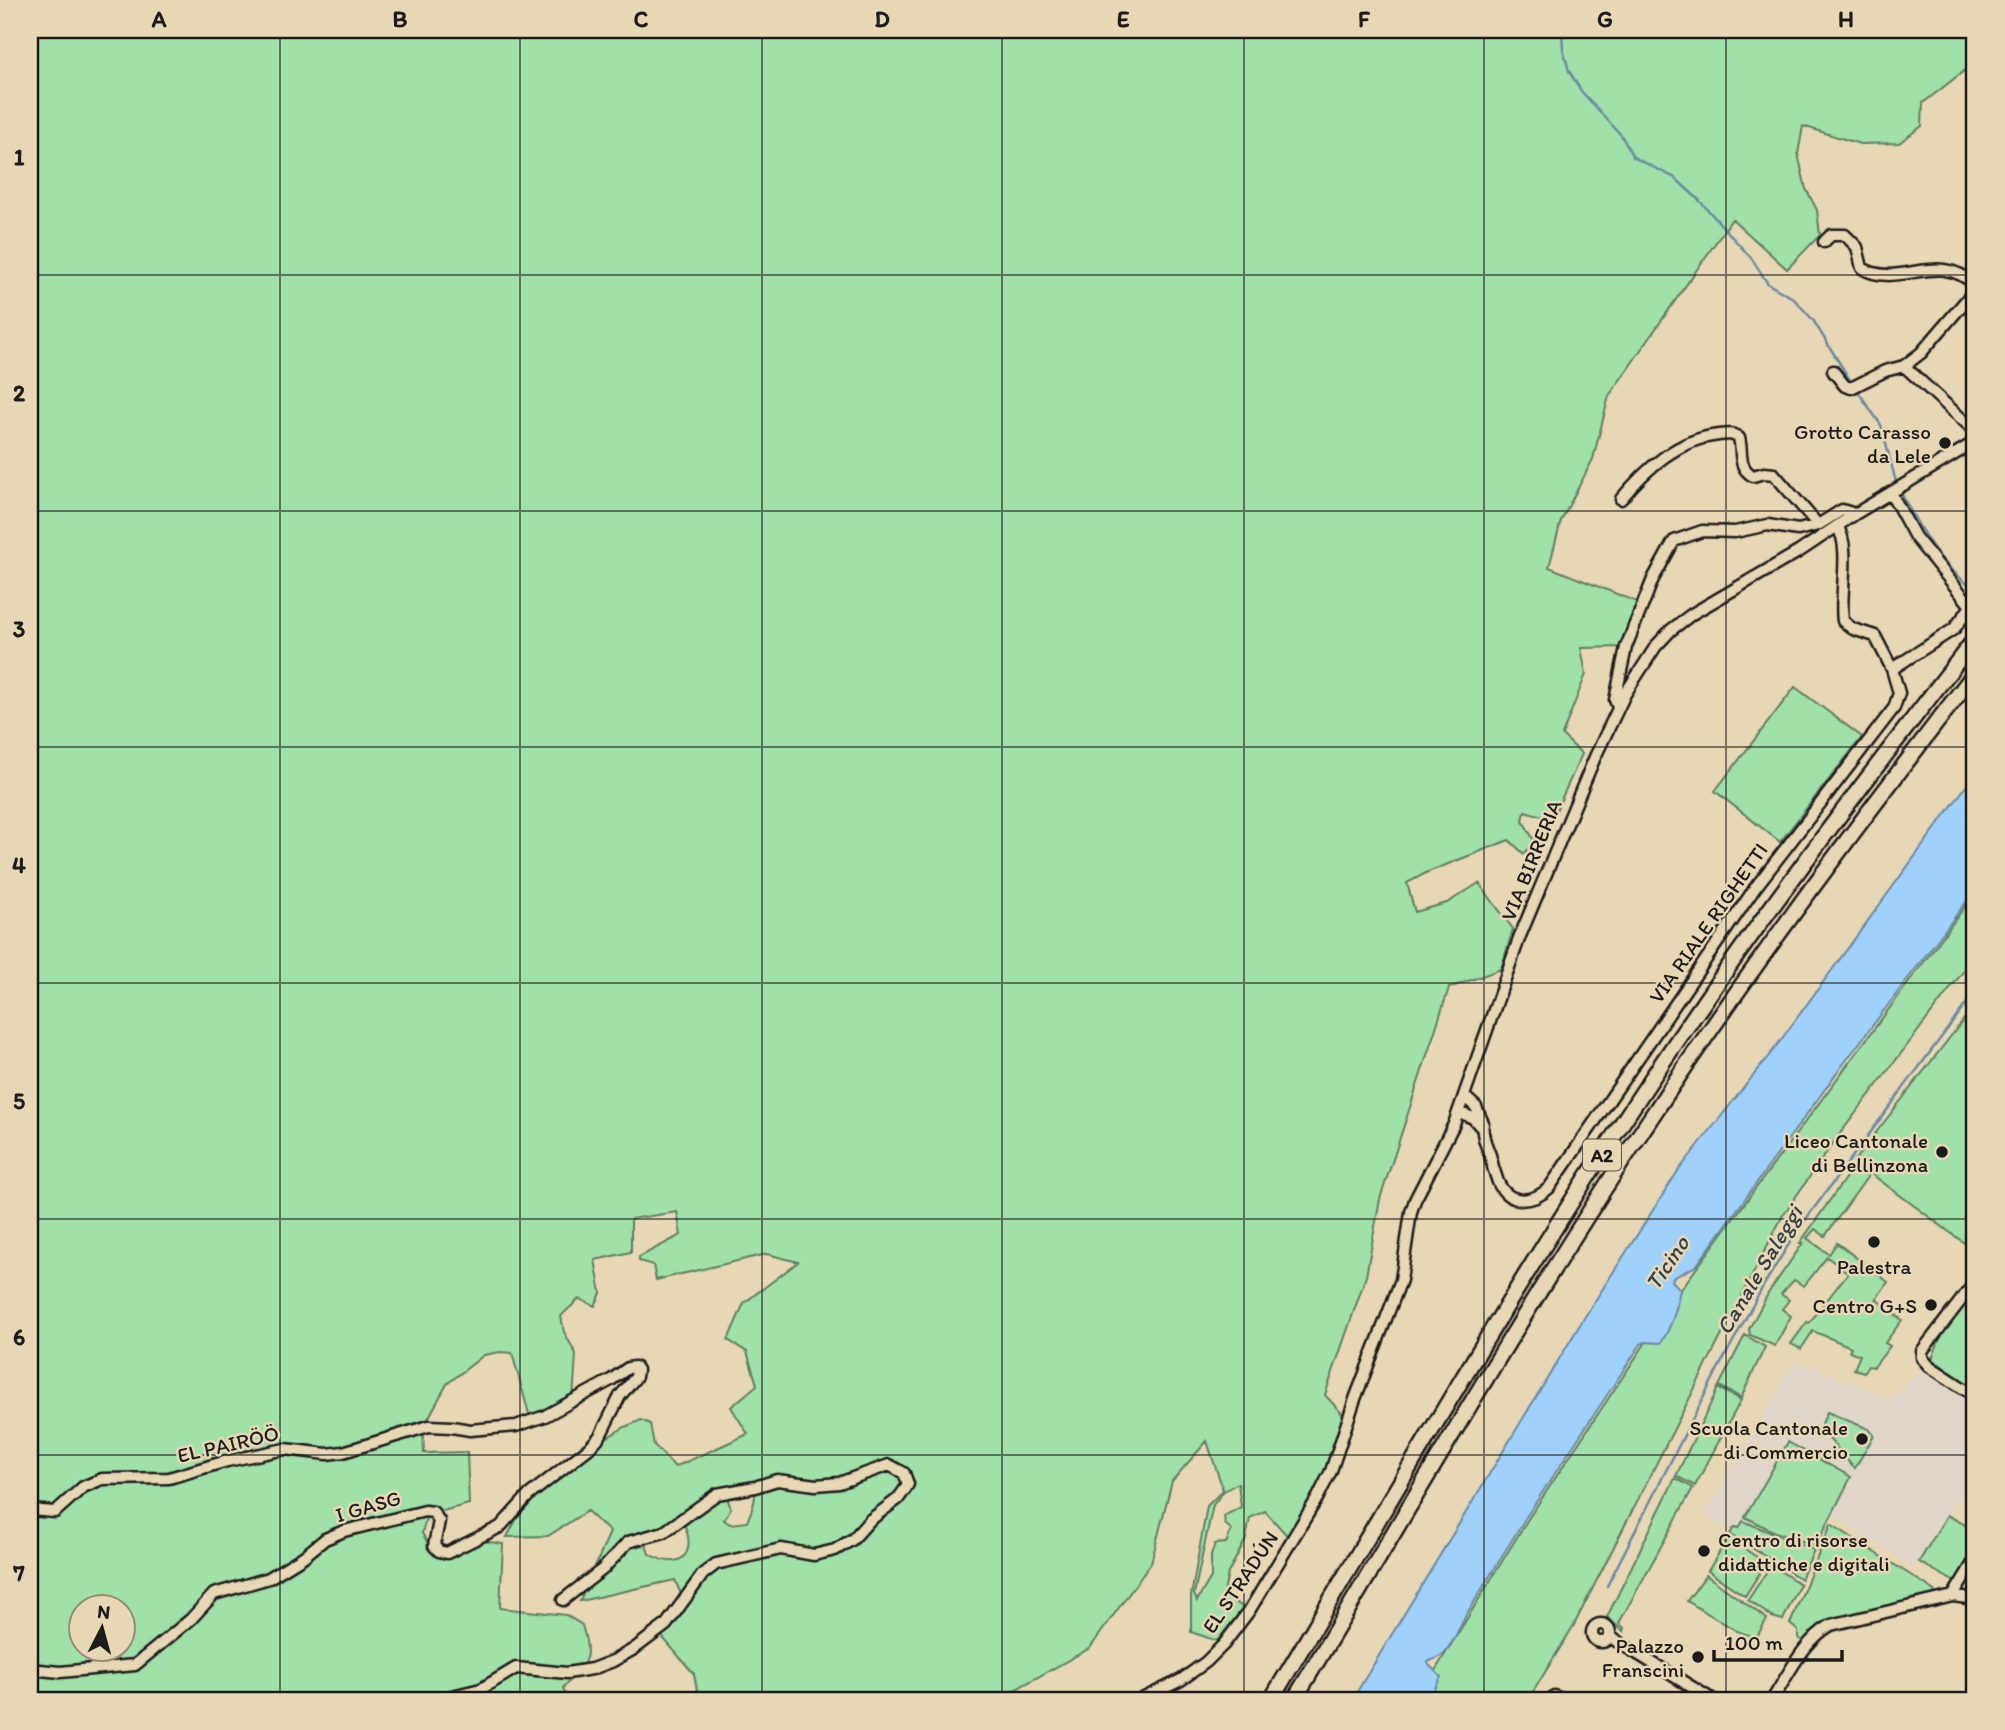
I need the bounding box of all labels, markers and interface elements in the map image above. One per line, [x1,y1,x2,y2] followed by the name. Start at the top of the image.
[151,5,167,33] text: A
[393,5,408,33] text: B
[634,5,649,33] text: C
[874,5,890,33] text: D
[1117,5,1130,33] text: E
[1358,5,1371,33] text: F
[1597,5,1613,33] text: G
[1838,5,1854,33] text: H
[14,143,25,171] text: 1
[13,379,26,407] text: 2
[1794,419,1931,468] place label: Grotto Carasso da Lele
[1937,435,1953,451] marker: Grotto Carasso da Lele
[13,615,26,643] text: 3
[1495,795,1567,924] street label: VIA BIRRERIA
[1643,838,1773,1008] street label: VIA RIALE RIGHETTI
[12,851,26,879] text: 4
[13,1087,25,1115] text: 5
[1784,1128,1928,1177] place label: Liceo Cantonale di Bellinzona
[1583,1140,1621,1170] road number: A2
[1934,1144,1950,1160] marker: Liceo Cantonale di Bellinzona
[1710,1199,1810,1340] water label: Canale Saleggi
[1639,1229,1696,1295] water label: Ticino
[1866,1234,1882,1250] marker: Palestra
[1837,1254,1911,1279] place label: Palestra
[1812,1293,1917,1318] place label: Centro G+S
[1923,1297,1939,1313] marker: Centro G+S
[13,1323,25,1351] text: 6
[1690,1415,1848,1464] place label: Scuola Cantonale di Commercio
[175,1420,281,1468] street label: EL PAIRÖÖ
[1854,1431,1870,1447] marker: Scuola Cantonale di Commercio
[332,1485,404,1527] street label: I GASG
[1197,1526,1283,1638] street label: EL STRADÚN
[1718,1527,1890,1576] place label: Centro di risorse didattiche e digitali
[1696,1543,1712,1559] marker: Centro di risorse didattiche e digitali
[12,1559,25,1587] text: 7
[66,1594,136,1664] north arrow
[96,1599,111,1624] text: N
[1714,1618,1842,1662] scale bar
[1725,1630,1783,1655] text: 100 m
[1602,1633,1684,1682] place label: Palazzo Franscini
[1690,1649,1706,1665] marker: Palazzo Franscini

